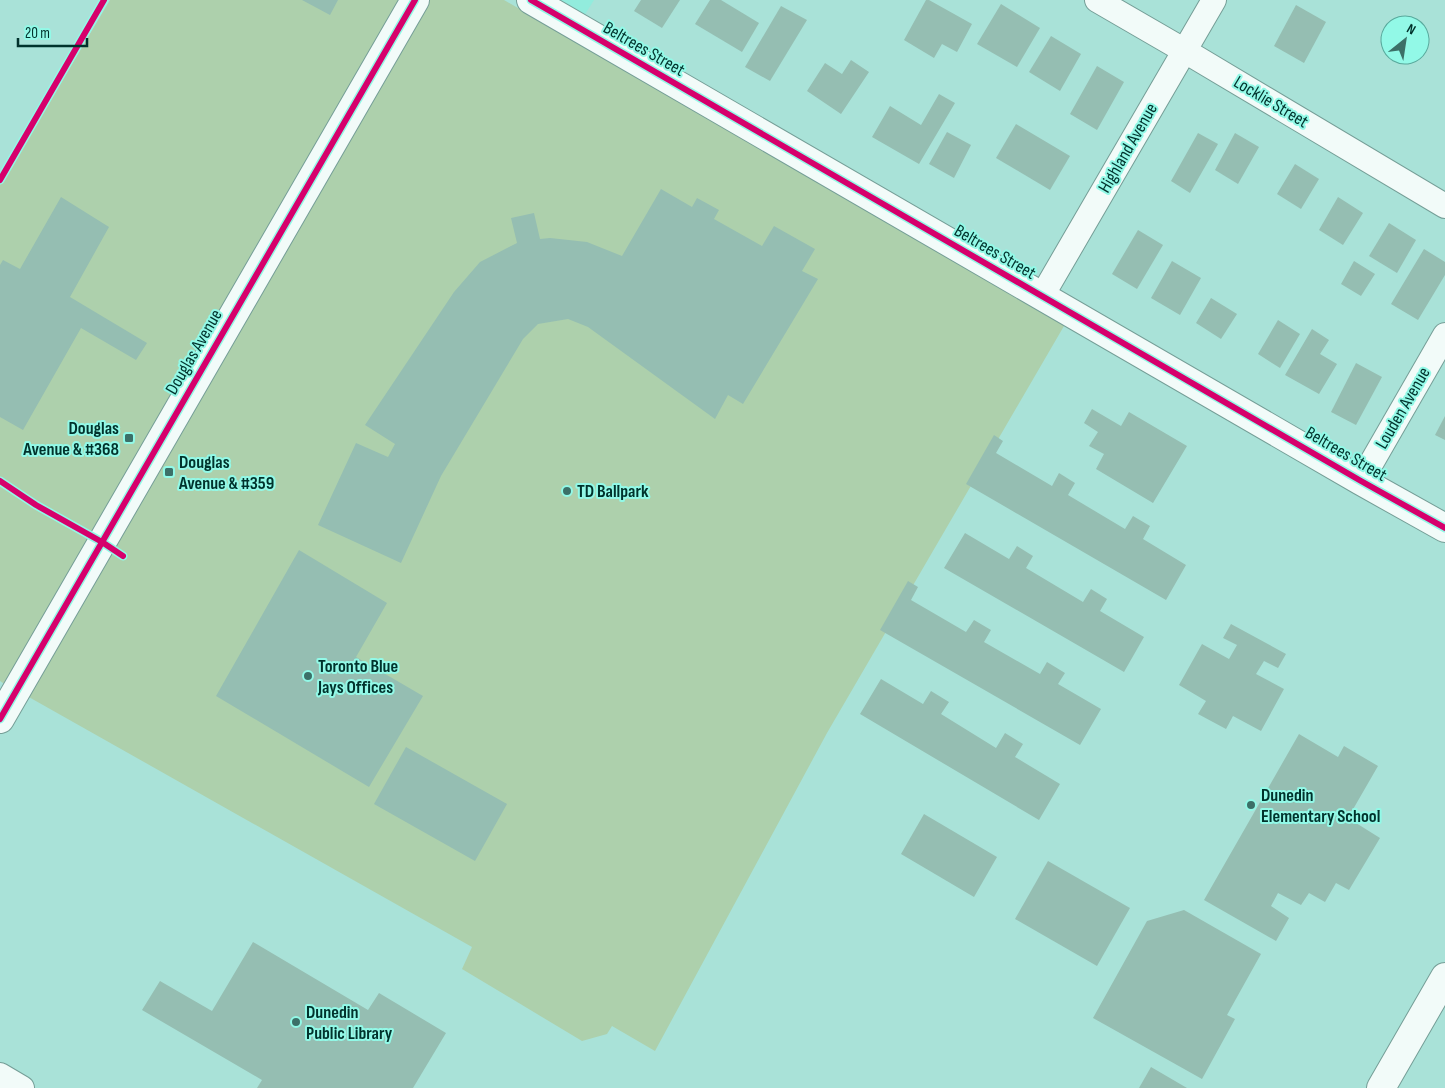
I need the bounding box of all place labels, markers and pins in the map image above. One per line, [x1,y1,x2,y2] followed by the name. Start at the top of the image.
[22,418,119,460] place label: Douglas Avenue & #368
[123,432,135,444] marker: Douglas Avenue & #368
[178,452,274,494] place label: Douglas Avenue & #359
[163,466,175,478] marker: Douglas Avenue & #359
[577,481,649,502] place label: TD Ballpark
[561,485,573,497] marker: TD Ballpark
[317,656,398,698] place label: Toronto Blue Jays Offices
[302,670,314,682] marker: Toronto Blue Jays Offices
[1261,785,1380,827] place label: Dunedin Elementary School
[1245,799,1257,811] marker: Dunedin Elementary School
[306,1002,393,1044] place label: Dunedin Public Library
[290,1016,302,1028] marker: Dunedin Public Library

